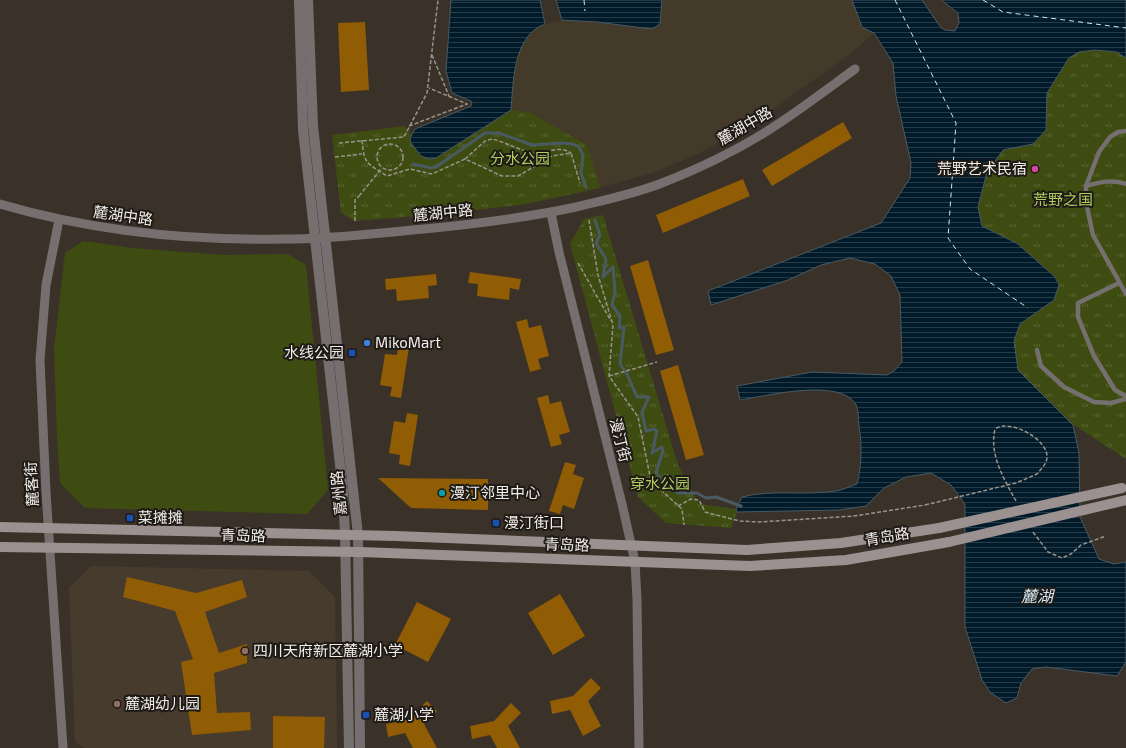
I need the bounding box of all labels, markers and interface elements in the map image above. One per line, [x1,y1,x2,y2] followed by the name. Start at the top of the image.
[714,102,775,148] street label: 麓湖中路
[490,149,550,167] park label: 分水公园
[937,159,1027,177] place label: 荒野艺术民宿
[1030,164,1040,174] marker: 荒野艺术民宿
[1033,190,1093,208] park label: 荒野之国
[412,200,474,224] street label: 麓湖中路
[92,202,154,228] street label: 麓湖中路
[375,333,441,351] place label: MikoMart
[362,338,372,348] marker: MikoMart
[284,343,344,361] place label: 水线公园
[347,348,357,358] marker: 水线公园
[607,416,635,464] street label: 漫汀街
[21,461,41,507] street label: 麓客街
[327,470,349,516] street label: 嘉州路
[630,474,690,492] park label: 穿水公园
[450,483,540,501] place label: 漫汀邻里中心
[437,488,447,498] marker: 漫汀邻里中心
[138,508,183,526] place label: 菜摊摊
[125,513,135,523] marker: 菜摊摊
[504,513,564,531] place label: 漫汀街口
[491,518,501,528] marker: 漫汀街口
[863,523,911,549] street label: 青岛路
[220,526,266,544] street label: 青岛路
[544,534,590,554] street label: 青岛路
[1021,586,1056,605] water label: 麓湖
[253,641,403,659] place label: 四川天府新区麓湖小学
[240,646,250,656] marker: 四川天府新区麓湖小学
[125,694,200,712] place label: 麓湖幼儿园
[112,699,122,709] marker: 麓湖幼儿园
[374,705,434,723] place label: 麓湖小学
[361,710,371,720] marker: 麓湖小学

